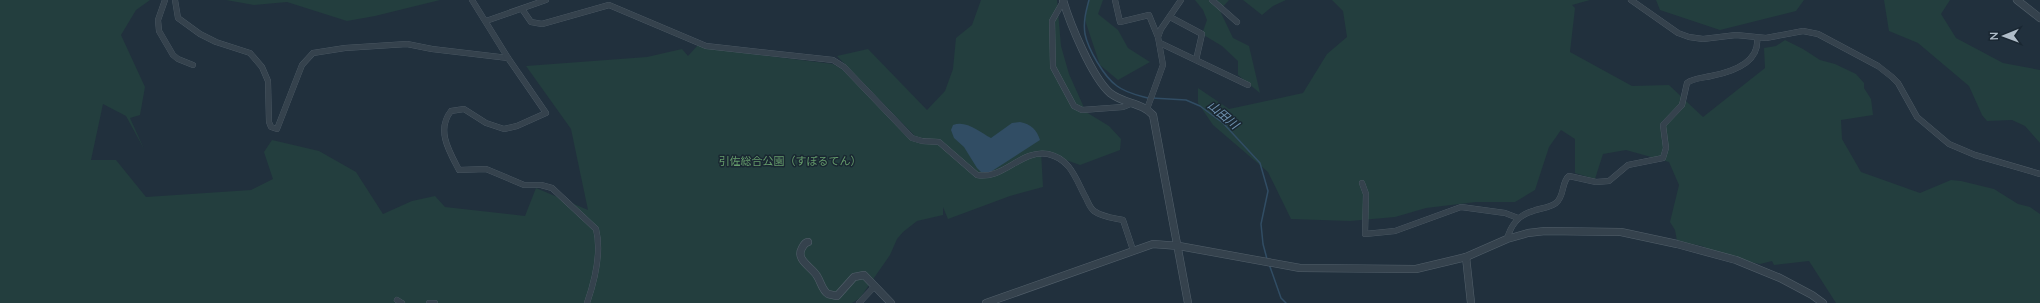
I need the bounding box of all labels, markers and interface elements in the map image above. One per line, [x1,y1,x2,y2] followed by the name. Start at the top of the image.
[1984,16,2024,56] north arrow
[1987,32,2000,41] text: N
[1205,97,1243,133] water label: 山田川
[719,154,862,167] park label: 引佐総合公園（すぽるてん）

